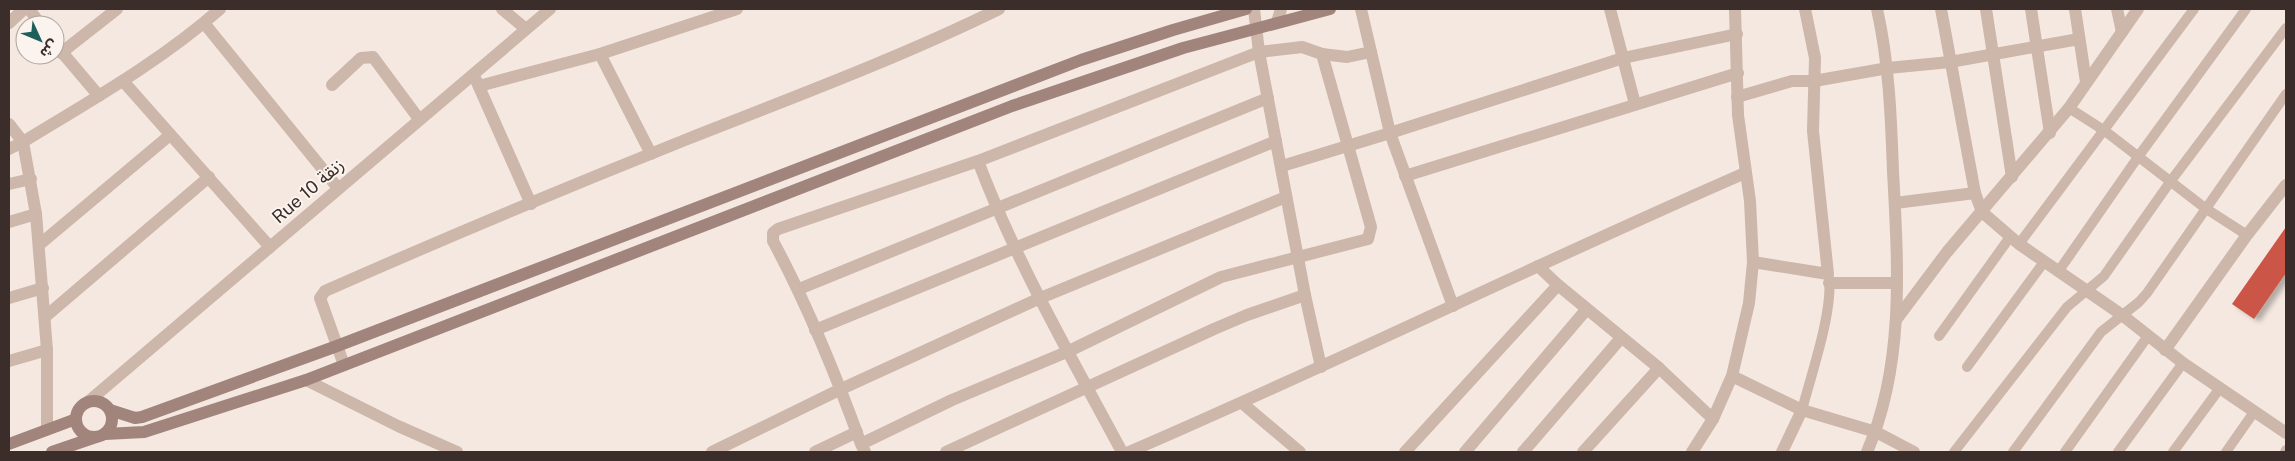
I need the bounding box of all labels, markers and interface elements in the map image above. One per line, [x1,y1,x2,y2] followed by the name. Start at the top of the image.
[15,15,65,65] north arrow
[37,37,62,61] text: ش
[267,154,349,228] street label: Rue 10 زنقة

